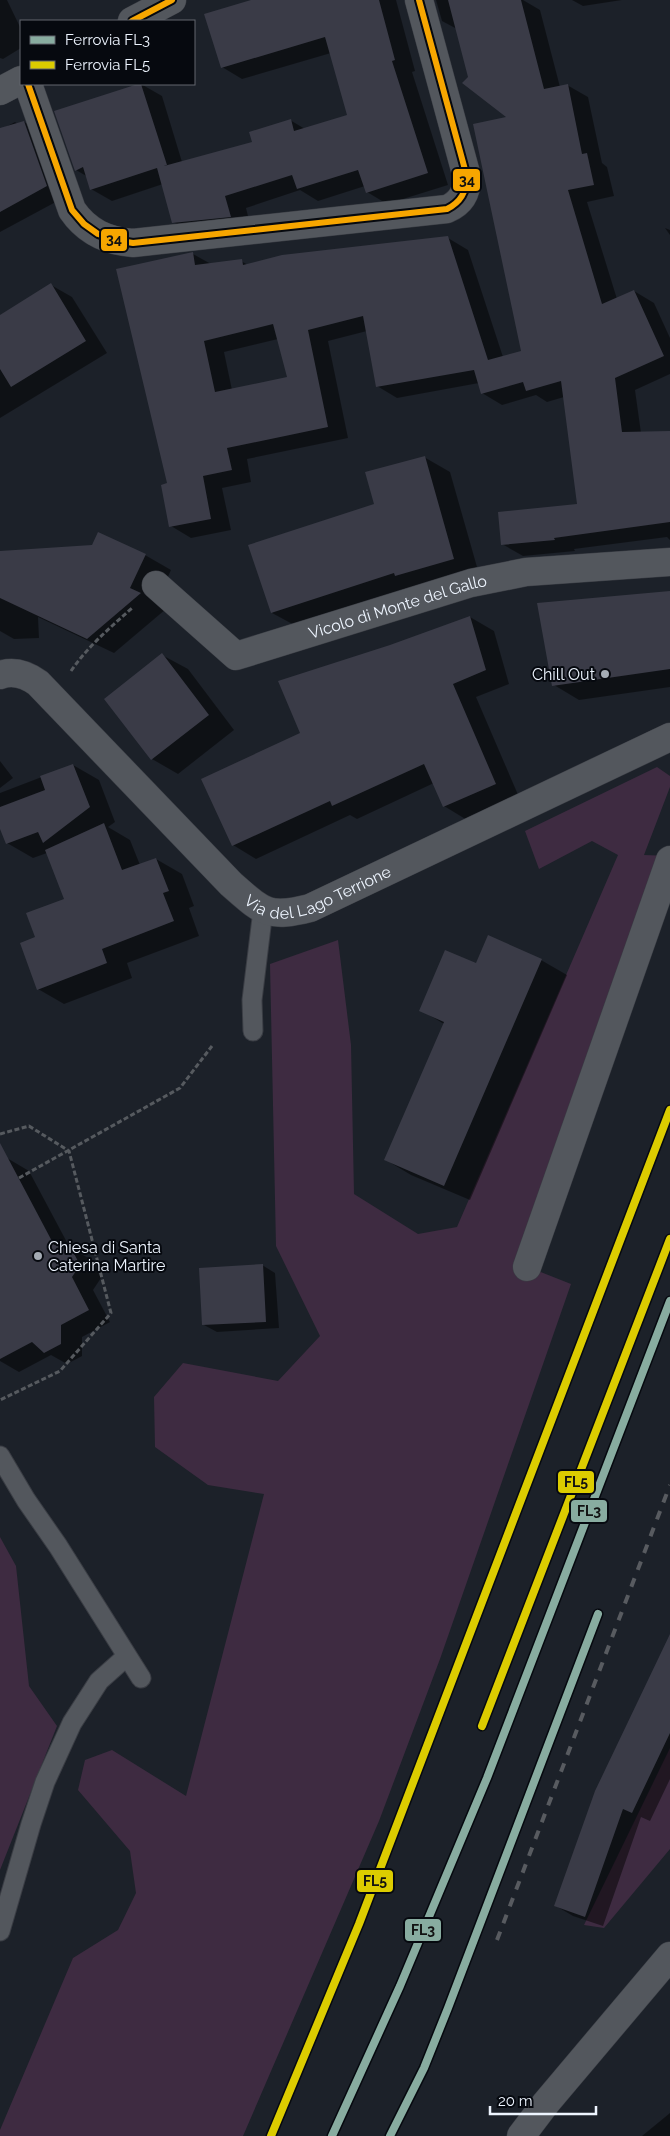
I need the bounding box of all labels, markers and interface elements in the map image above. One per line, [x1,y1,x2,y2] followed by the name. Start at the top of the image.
[20,20,195,85] legend
[65,31,150,49] text: Ferrovia FL3
[65,56,150,74] text: Ferrovia FL5
[452,168,481,192] line badge: 34
[459,172,475,188] text: 34
[100,228,128,252] line badge: 34
[106,231,122,247] text: 34
[306,571,488,642] street label: Vicolo di Monte del Gallo
[532,665,596,684] place label: Chill Out
[599,668,611,680] marker: Chill Out
[241,862,394,922] street label: Via del Lago Terrione
[48,1238,165,1275] place label: Chiesa di Santa Caterina Martire
[32,1250,44,1262] marker: Chiesa di Santa Caterina Martire
[557,1470,595,1494] line badge: FL5
[564,1474,588,1490] text: FL5
[570,1499,608,1523] line badge: FL3
[577,1503,601,1519] text: FL3
[356,1869,394,1893] line badge: FL5
[363,1873,387,1889] text: FL5
[404,1918,442,1942] line badge: FL3
[411,1922,435,1938] text: FL3
[490,2084,596,2116] scale bar
[498,2092,533,2110] text: 20 m

